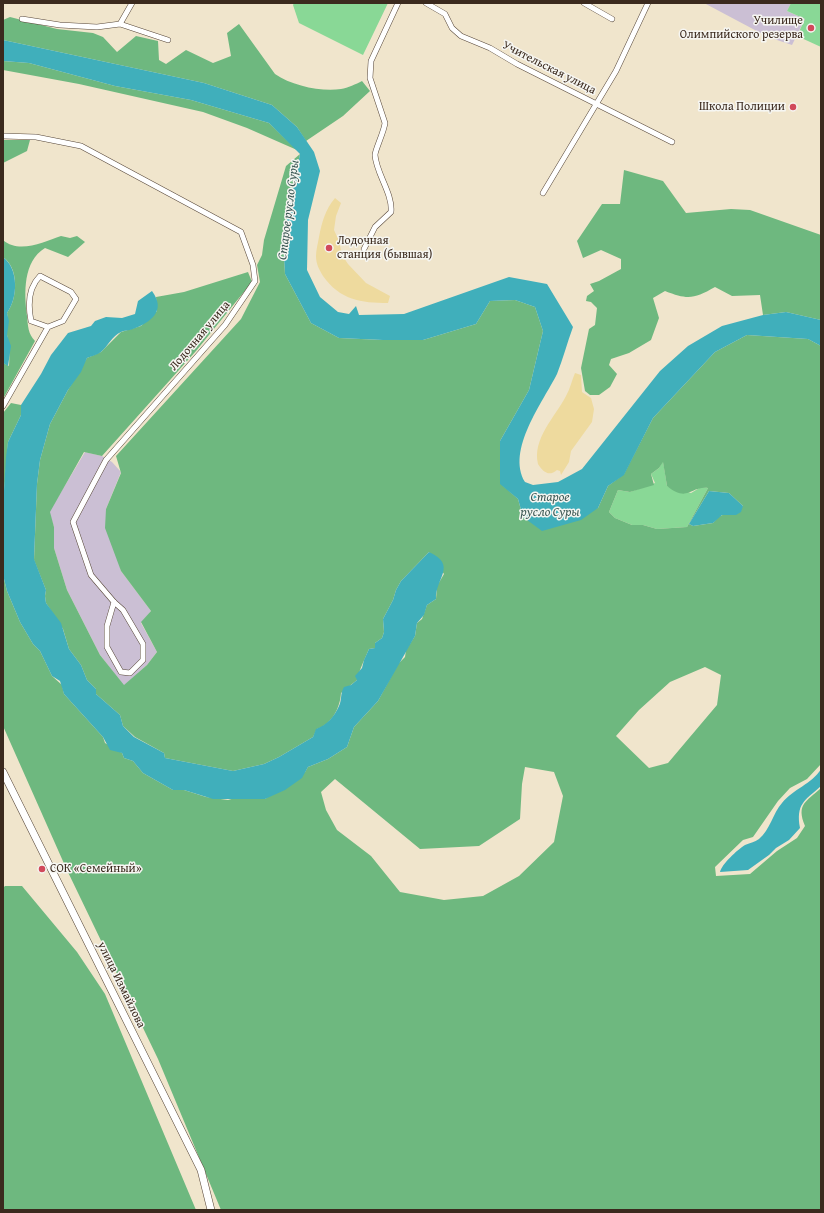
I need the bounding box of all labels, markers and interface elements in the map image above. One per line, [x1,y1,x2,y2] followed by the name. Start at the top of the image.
[680,14,803,42] place label: Училище Олимпийского резерва
[806,23,816,33] marker: Училище Олимпийского резерва
[500,38,598,98] street label: Учительская улица
[699,100,785,114] place label: Школа Полиции
[788,102,798,112] marker: Школа Полиции
[275,159,303,261] water label: Старое русло Суры
[337,234,432,262] place label: Лодочная станция (бывшая)
[324,243,334,253] marker: Лодочная станция (бывшая)
[167,298,233,374] street label: Лодочная улица
[520,490,580,521] water label: Старое русло Суры
[50,862,142,876] place label: СОК «Семейный»
[37,864,47,874] marker: СОК «Семейный»
[94,940,148,1030] street label: улица Измайлова

